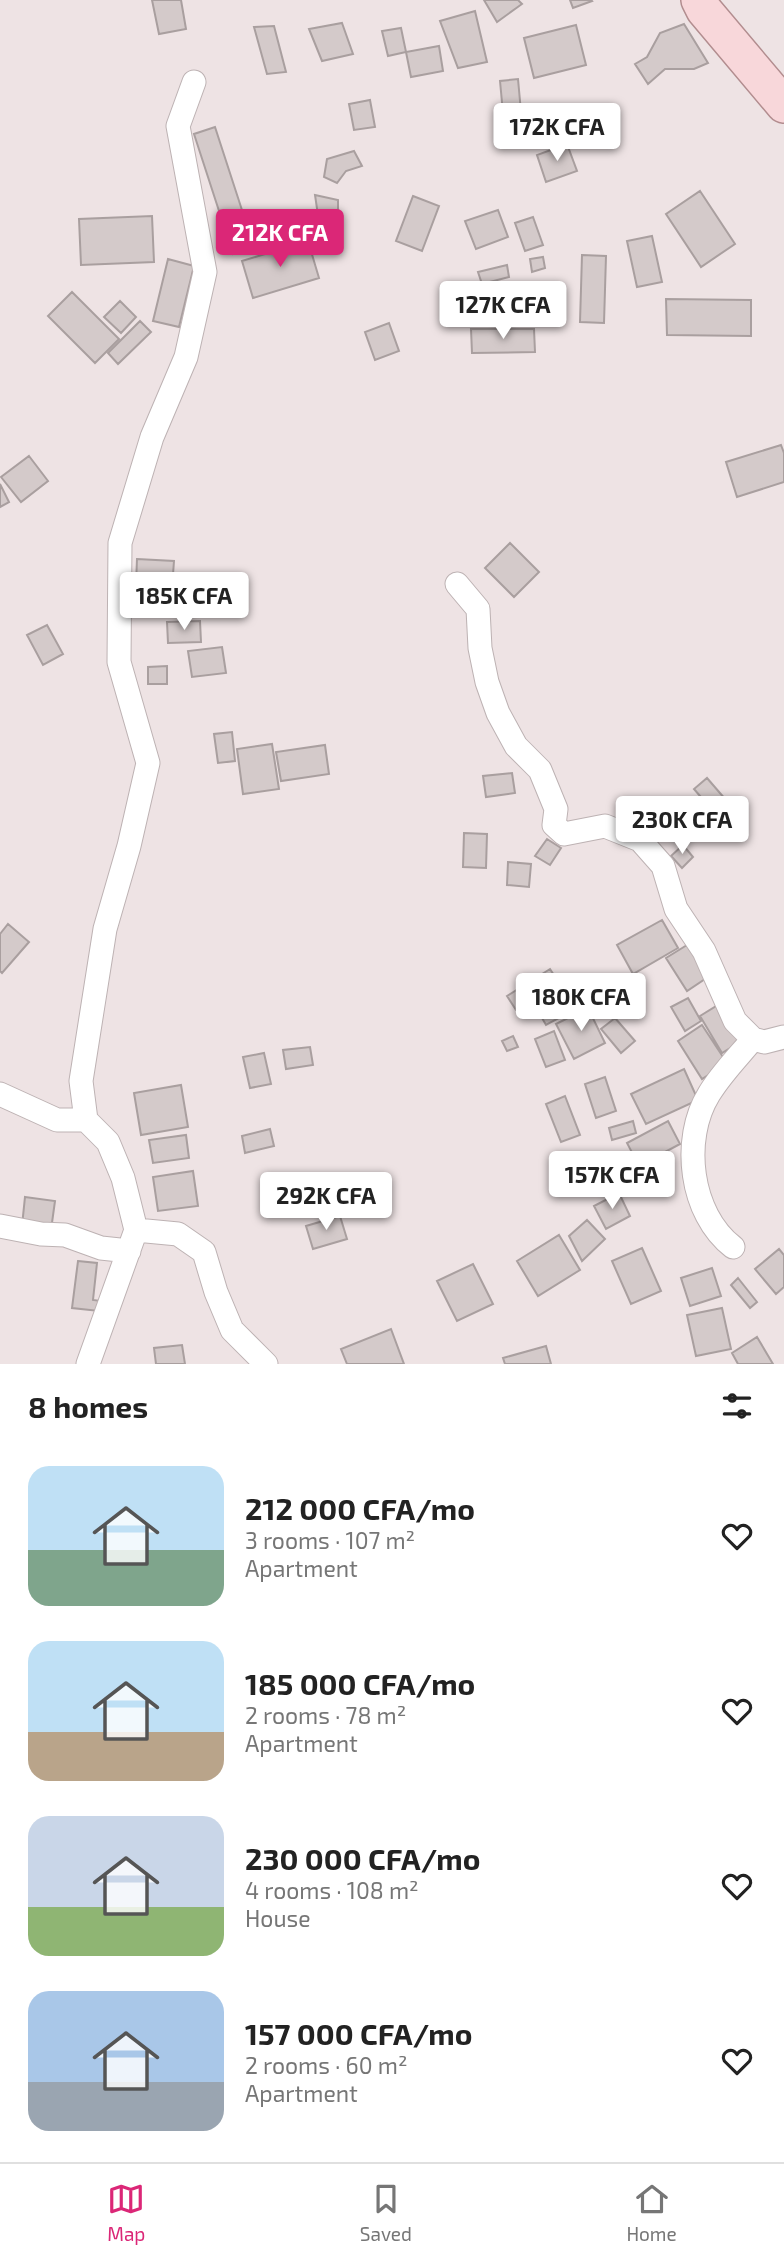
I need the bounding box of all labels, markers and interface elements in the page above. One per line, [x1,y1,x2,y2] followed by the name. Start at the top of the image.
[485,104,629,163] pin: 172K CFA
[509,112,605,140] text: 172K CFA
[208,210,352,269] pin: 212K CFA
[232,218,328,246] text: 212K CFA
[431,282,575,341] pin: 127K CFA
[455,290,551,318] text: 127K CFA
[112,572,256,632] pin: 185K CFA
[136,581,232,609] text: 185K CFA
[610,796,754,856] pin: 230K CFA
[632,805,732,833] text: 230K CFA
[509,974,653,1033] pin: 180K CFA
[532,982,630,1010] text: 180K CFA
[540,1152,684,1211] pin: 157K CFA
[565,1160,659,1188] text: 157K CFA
[254,1172,398,1232] pin: 292K CFA
[276,1181,376,1209] text: 292K CFA
[718,1387,756,1425] icon: filters
[28,1388,148,1424] text: 8 homes
[245,1490,475,1526] text: 212 000 CFA/mo
[84,1494,168,1578] icon: home
[718,1517,756,1555] icon: heart
[245,1526,415,1554] text: 3 rooms · 107 m²
[245,1554,358,1582] text: Apartment
[245,1665,475,1701] text: 185 000 CFA/mo
[84,1669,168,1753] icon: home
[718,1692,756,1730] icon: heart
[245,1701,406,1729] text: 2 rooms · 78 m²
[245,1729,358,1757] text: Apartment
[245,1840,480,1876] text: 230 000 CFA/mo
[84,1844,168,1928] icon: home
[718,1867,756,1905] icon: heart
[245,1876,419,1904] text: 4 rooms · 108 m²
[245,1904,311,1932] text: House
[245,2015,472,2051] text: 157 000 CFA/mo
[84,2019,168,2103] icon: home
[718,2042,756,2080] icon: heart
[245,2051,407,2079] text: 2 rooms · 60 m²
[245,2079,358,2107] text: Apartment
[107,2180,145,2245] tab: Map
[360,2180,412,2245] tab: Saved
[626,2180,677,2245] tab: Home

